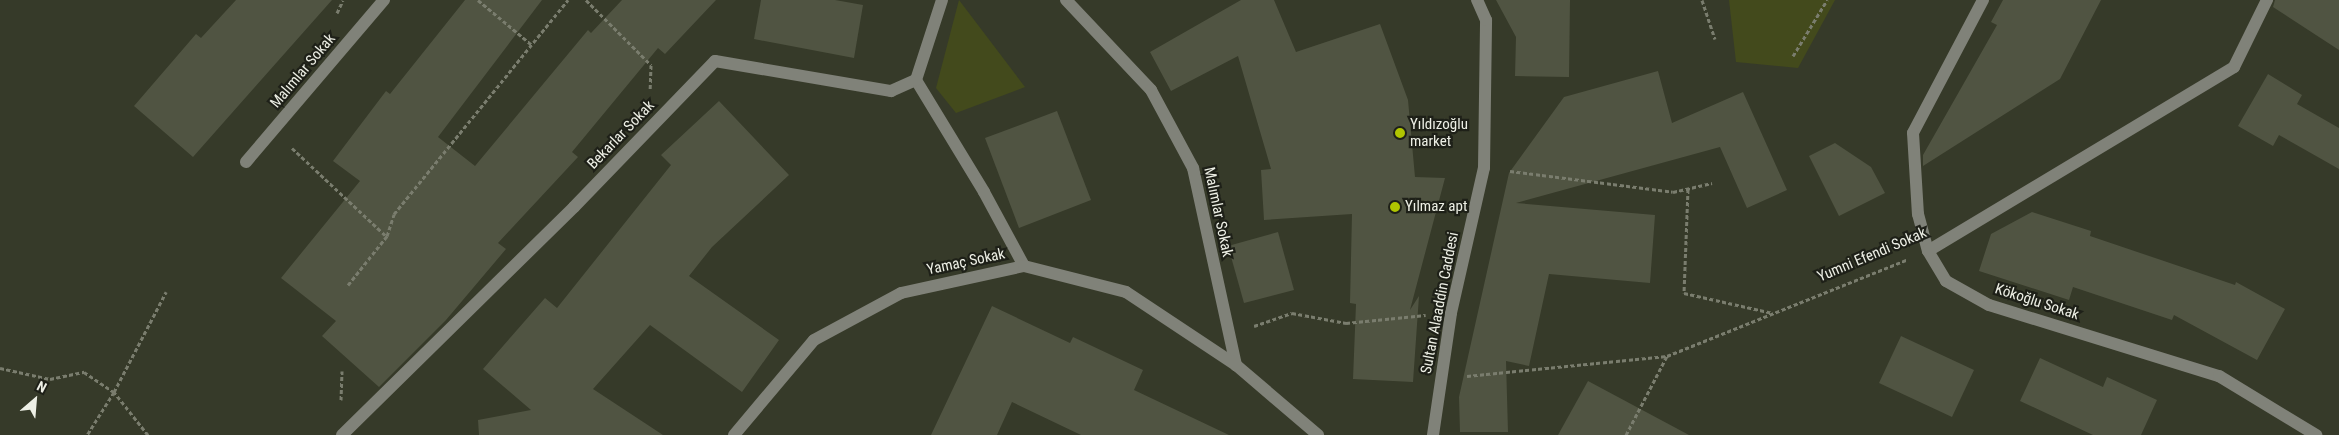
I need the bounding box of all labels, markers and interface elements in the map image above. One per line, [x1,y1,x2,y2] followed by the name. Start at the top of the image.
[267,30,339,112] street label: Malımlar Sokak
[584,97,658,173] street label: Bekarlar Sokak
[1410,115,1468,150] place label: Yıldızoğlu market
[1394,127,1406,139] marker: Yıldızoğlu market
[1200,165,1236,259] street label: Malımlar Sokak
[1405,198,1467,216] place label: Yılmaz apt
[1389,201,1401,213] marker: Yılmaz apt
[1815,224,1929,286] street label: Yumni Efendi Sokak
[1417,231,1463,375] street label: Sultan Alaaddin Caddesi
[925,245,1007,279] street label: Yamaç Sokak
[1993,280,2081,324] street label: Kökoğlu Sokak
[10,375,60,425] north arrow
[34,378,49,396] text: N

